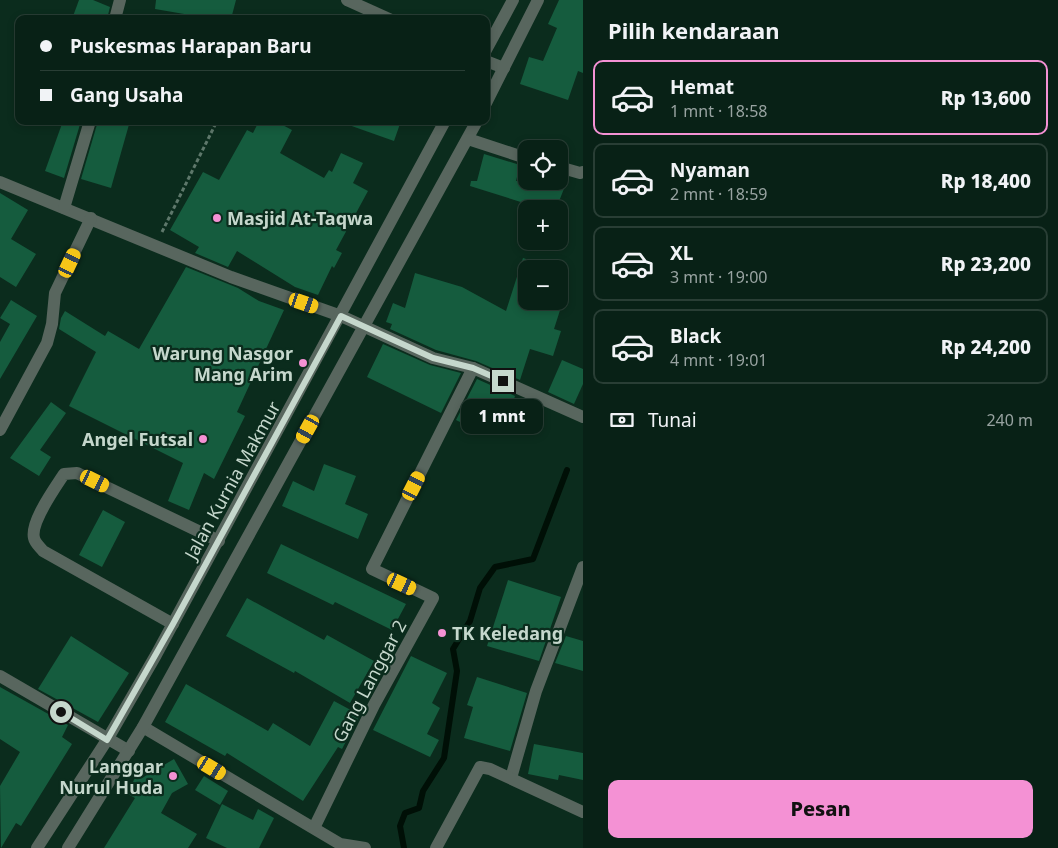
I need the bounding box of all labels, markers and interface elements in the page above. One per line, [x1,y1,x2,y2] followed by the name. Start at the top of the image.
[608,15,780,45] text: Pilih kendaraan
[70,33,312,59] text: Puskesmas Harapan Baru
[670,74,734,100] text: Hemat
[610,75,655,120] icon: car
[70,82,183,108] text: Gang Usaha
[941,85,1031,111] text: Rp 13,600
[670,100,767,122] text: 1 mnt · 18:58
[518,140,568,310] map controls
[518,140,568,190] button: locate
[670,157,750,183] text: Nyaman
[610,158,655,203] icon: car
[941,168,1031,194] text: Rp 18,400
[670,183,767,205] text: 2 mnt · 18:59
[518,200,568,250] button: +
[227,206,373,230] place label: Masjid At-Taqwa
[211,212,223,224] marker: Masjid At-Taqwa
[670,240,693,266] text: XL
[610,241,655,286] icon: car
[56,246,83,280] car
[941,251,1031,277] text: Rp 23,200
[518,260,568,310] button: −
[670,266,767,288] text: 3 mnt · 19:00
[287,291,320,315] car
[670,323,721,349] text: Black
[610,324,655,369] icon: car
[941,334,1031,360] text: Rp 24,200
[153,341,293,386] place label: Warung Nasgor Mang Arim
[670,349,767,371] text: 4 mnt · 19:01
[297,357,309,369] marker: Warung Nasgor Mang Arim
[492,370,514,392] route end
[178,396,286,565] street label: Jalan Kurnia Makmur
[462,398,544,434] callout: 1 mnt
[479,405,525,427] text: 1 mnt
[608,406,636,434] icon: cash
[648,407,697,433] text: Tunai
[986,409,1033,431] text: 240 m
[294,412,321,446] car
[82,427,193,451] place label: Angel Futsal
[197,433,209,445] marker: Angel Futsal
[78,468,111,494] car
[400,469,427,503] car
[385,571,418,597] car
[327,616,411,746] street label: Gang Langgar 2
[452,621,563,645] place label: TK Keledang
[436,627,448,639] marker: TK Keledang
[50,701,72,723] route start
[59,754,163,799] place label: Langgar Nurul Huda
[195,754,228,782] car
[167,770,179,782] marker: Langgar Nurul Huda
[608,780,1033,838] button: Pesan

